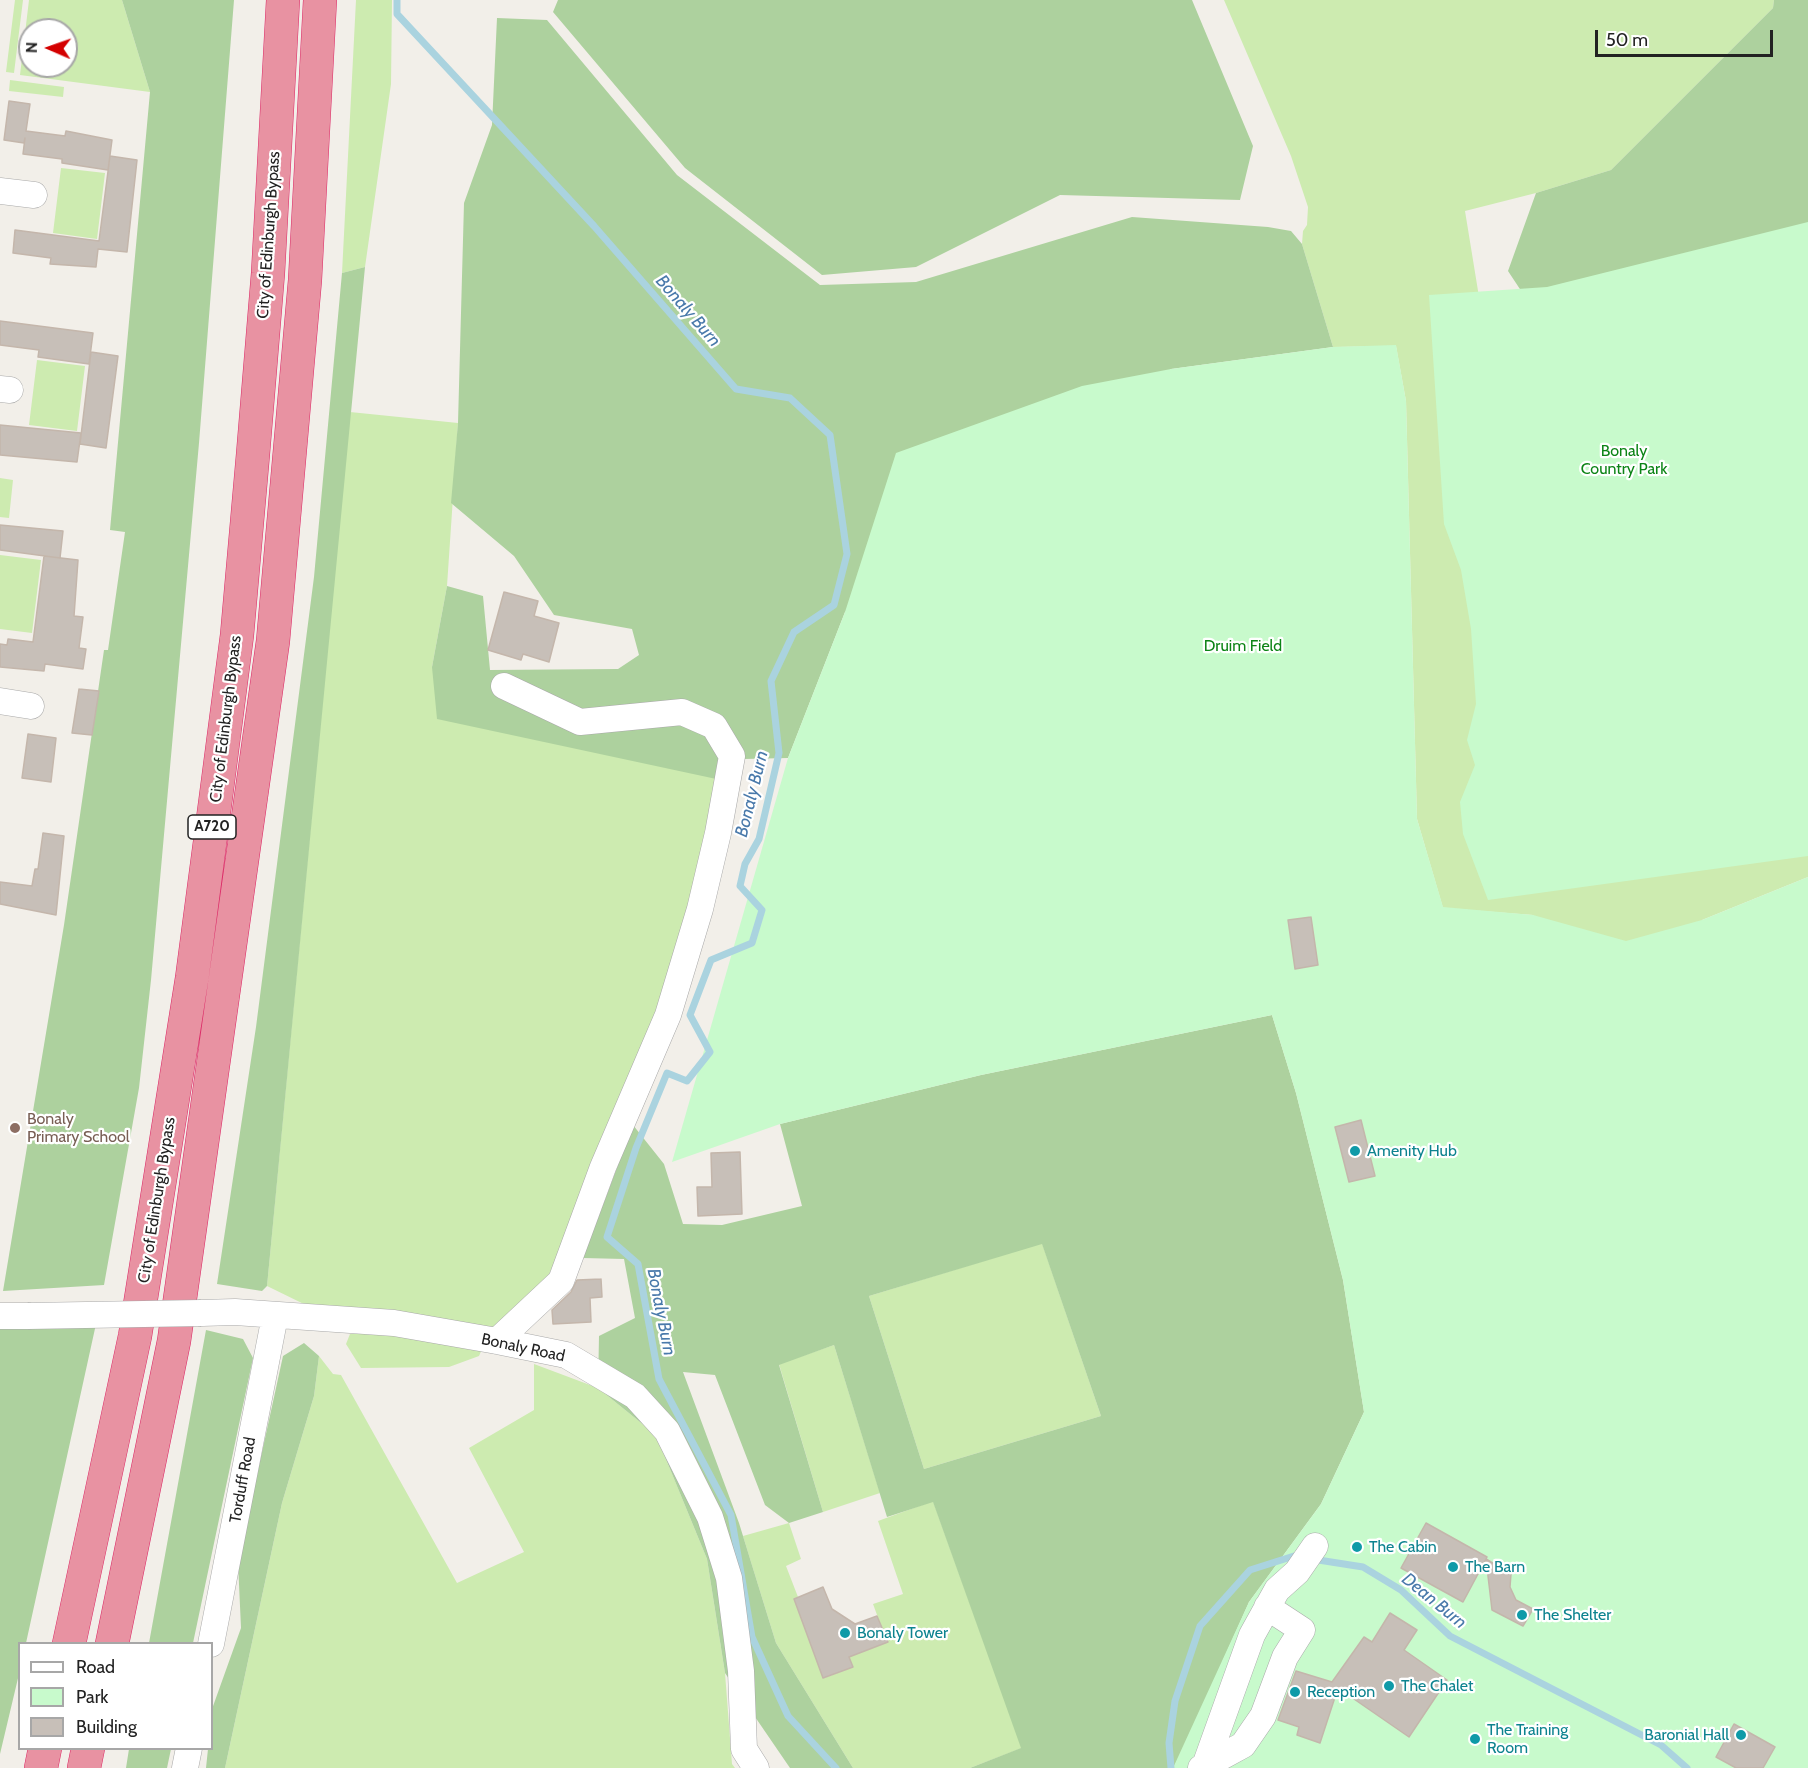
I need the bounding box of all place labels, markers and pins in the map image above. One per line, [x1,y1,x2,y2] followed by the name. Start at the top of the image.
[27,1109,130,1147] place label: Bonaly Primary School
[8,1121,22,1135] marker: Bonaly Primary School
[1367,1141,1457,1161] place label: Amenity Hub
[1348,1144,1362,1158] marker: Amenity Hub
[1369,1537,1437,1557] place label: The Cabin
[1350,1540,1364,1554] marker: The Cabin
[1465,1557,1525,1577] place label: The Barn
[1446,1560,1460,1574] marker: The Barn
[1534,1605,1611,1625] place label: The Shelter
[1515,1608,1529,1622] marker: The Shelter
[857,1623,948,1643] place label: Bonaly Tower
[838,1626,852,1640] marker: Bonaly Tower
[1401,1676,1473,1696] place label: The Chalet
[1382,1679,1396,1693] marker: The Chalet
[1307,1682,1375,1702] place label: Reception
[1288,1685,1302,1699] marker: Reception
[1487,1720,1568,1758] place label: The Training Room
[1644,1725,1729,1745] place label: Baronial Hall
[1734,1728,1748,1742] marker: Baronial Hall
[1468,1732,1482,1746] marker: The Training Room

